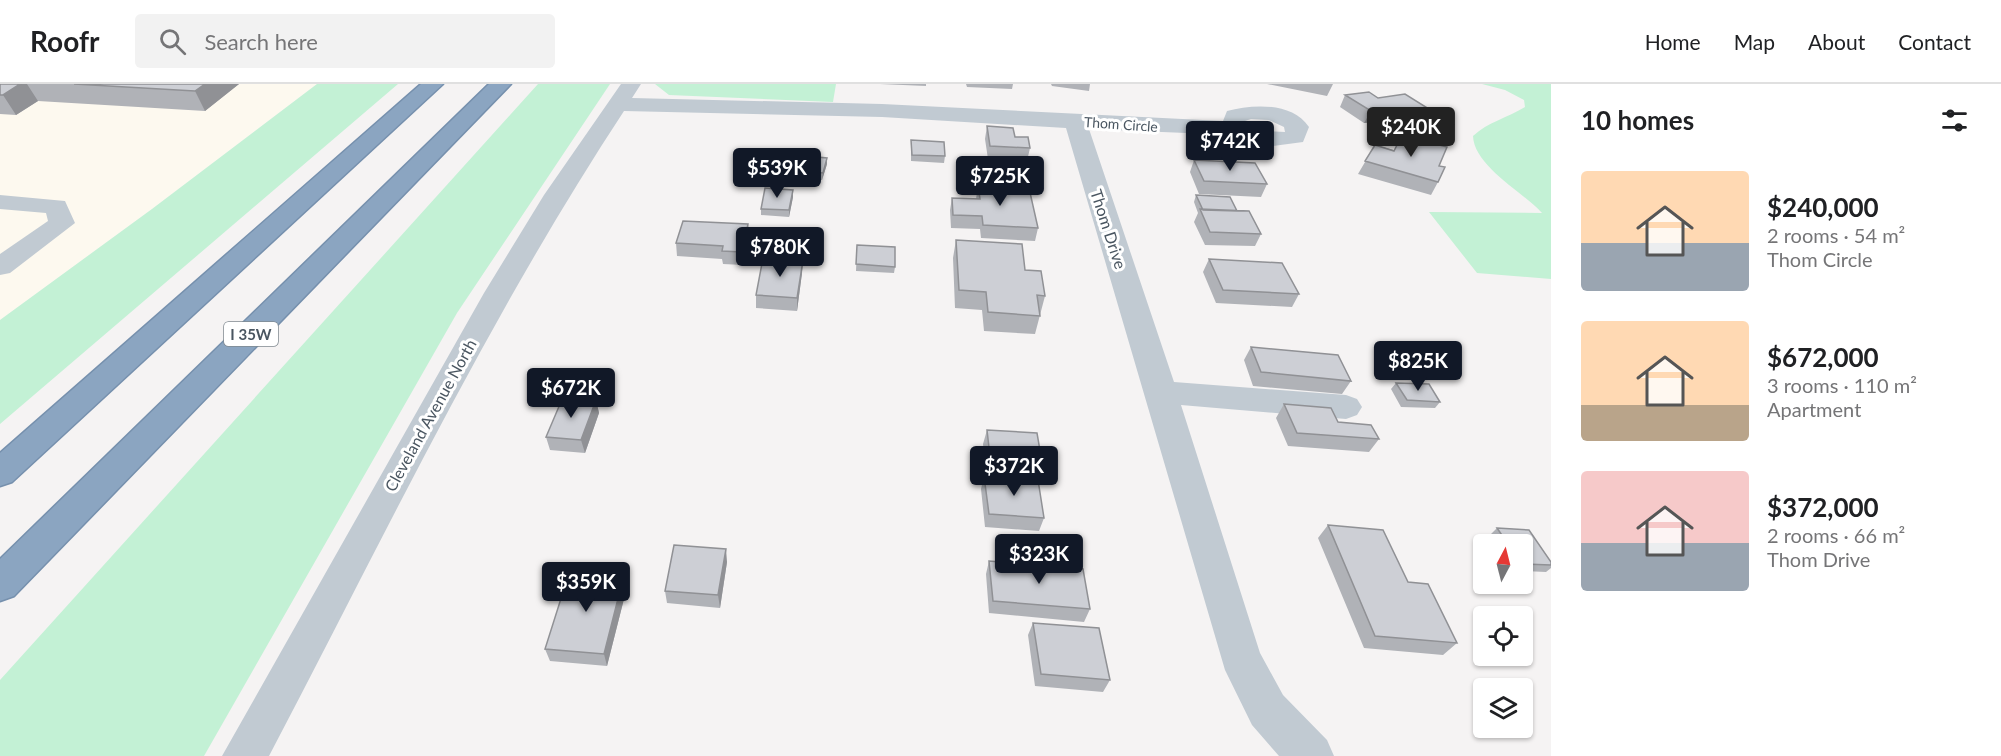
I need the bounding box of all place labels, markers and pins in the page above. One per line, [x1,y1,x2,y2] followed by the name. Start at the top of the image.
[1369,107,1453,158] pin: $240K
[1188,121,1272,172] pin: $742K
[735,148,819,199] pin: $539K
[958,156,1042,207] pin: $725K
[738,227,822,278] pin: $780K
[1376,341,1460,392] pin: $825K
[529,368,613,419] pin: $672K
[972,446,1056,497] pin: $372K
[997,534,1081,585] pin: $323K
[544,562,628,613] pin: $359K

